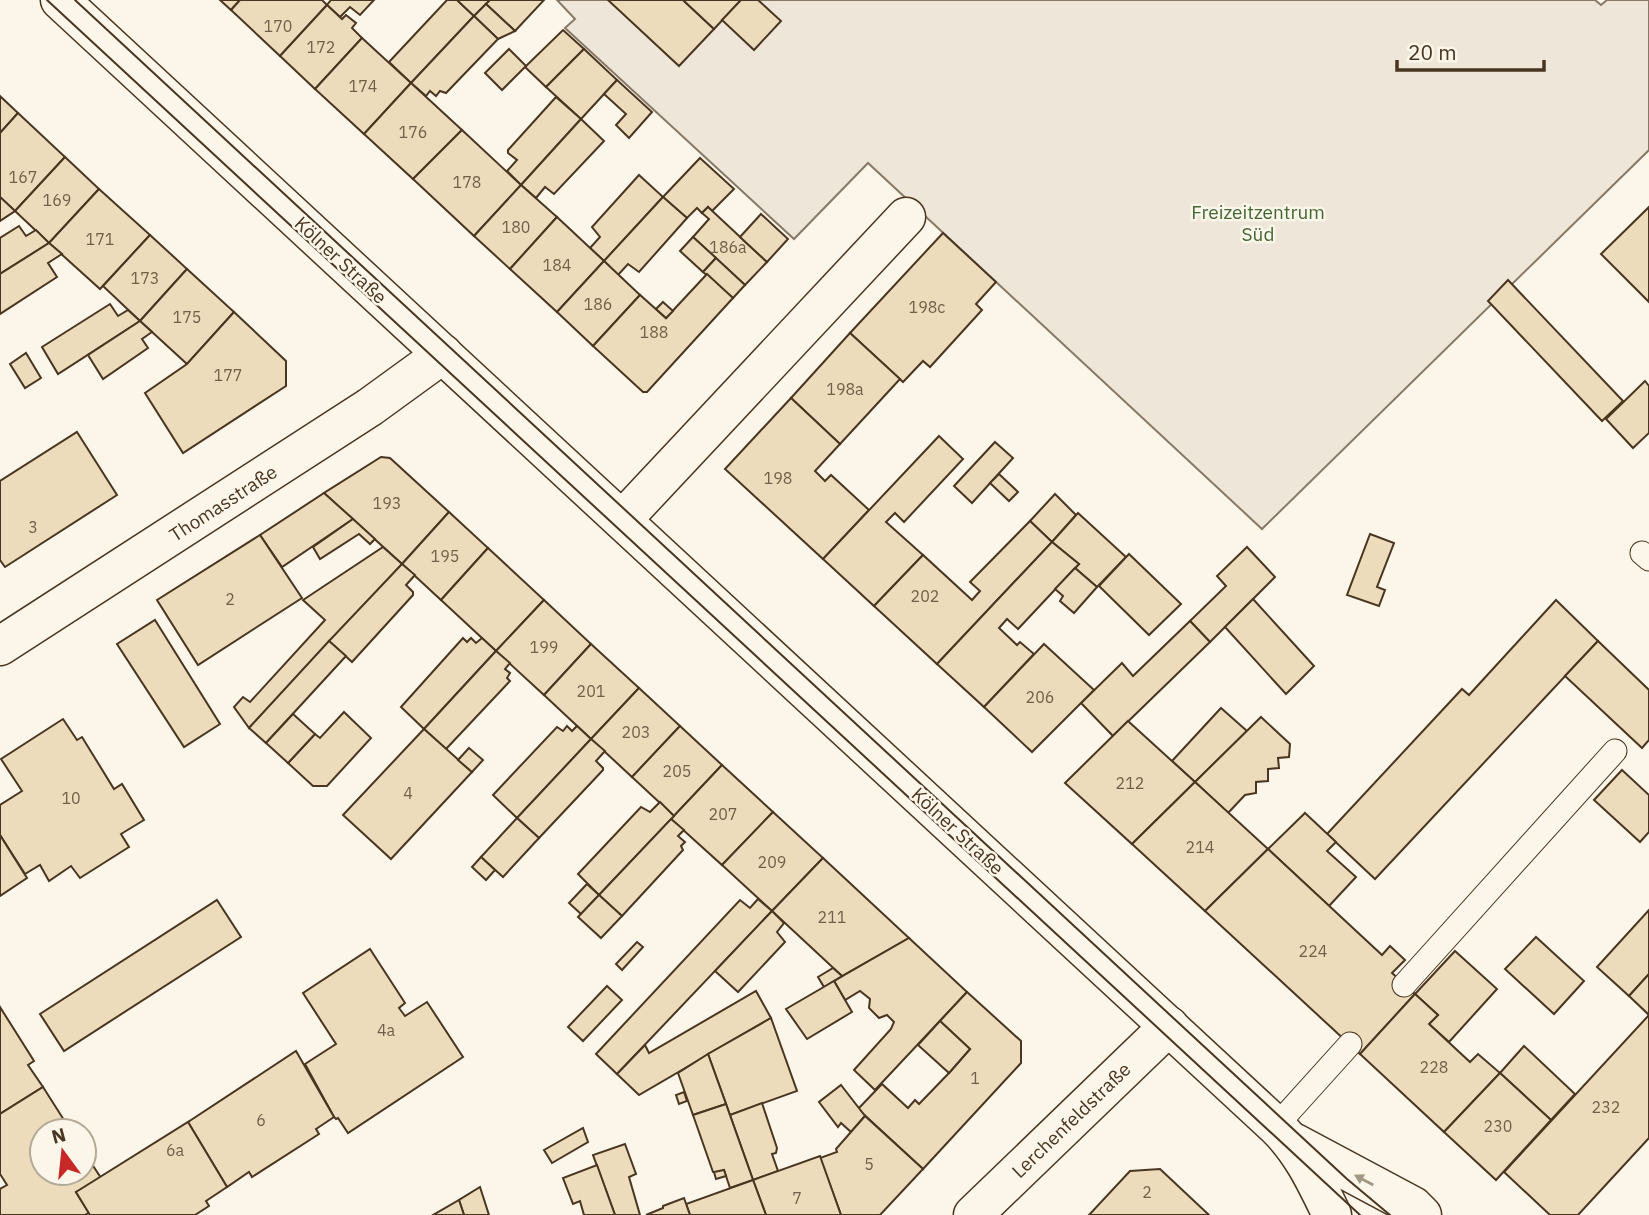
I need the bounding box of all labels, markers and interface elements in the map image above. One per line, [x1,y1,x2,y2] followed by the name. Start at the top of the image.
[264,16,292,36] house number: 170
[1397,28,1544,72] scale bar
[307,37,335,57] house number: 172
[1408,38,1457,66] text: 20 m
[349,76,377,96] house number: 174
[399,122,427,142] house number: 176
[9,167,37,187] house number: 167
[453,172,481,192] house number: 178
[43,190,71,210] house number: 169
[1191,200,1325,246] park label: Freizeitzentrum Süd
[290,211,392,309] street label: Kölner Straße
[502,217,530,237] house number: 180
[86,229,114,249] house number: 171
[709,237,747,257] house number: 186a
[543,255,571,275] house number: 184
[131,268,159,288] house number: 173
[584,294,612,314] house number: 186
[909,297,945,317] house number: 198c
[173,307,201,327] house number: 175
[640,322,668,342] house number: 188
[214,365,242,385] house number: 177
[826,379,864,399] house number: 198a
[165,459,281,547] street label: Thomasstraße
[764,468,792,488] house number: 198
[373,493,401,513] house number: 193
[28,517,38,537] house number: 3
[431,546,459,566] house number: 195
[911,586,939,606] house number: 202
[225,589,235,609] house number: 2
[530,637,558,657] house number: 199
[577,681,605,701] house number: 201
[1026,687,1054,707] house number: 206
[622,722,650,742] house number: 203
[663,761,691,781] house number: 205
[1116,773,1144,793] house number: 212
[907,782,1009,880] street label: Kölner Straße
[403,783,413,803] house number: 4
[61,788,81,808] house number: 10
[709,804,737,824] house number: 207
[1186,837,1214,857] house number: 214
[758,852,786,872] house number: 209
[818,907,846,927] house number: 211
[1299,941,1327,961] house number: 224
[377,1020,396,1040] house number: 4a
[1006,1057,1136,1183] street label: Lerchenfeldstraße
[1420,1057,1448,1077] house number: 228
[970,1068,980,1088] house number: 1
[1592,1097,1620,1117] house number: 232
[256,1110,266,1130] house number: 6
[1484,1116,1512,1136] house number: 230
[28,1117,98,1187] north arrow
[49,1122,68,1149] text: N
[166,1140,185,1160] house number: 6a
[864,1154,874,1174] house number: 5
[1354,1174,1374,1186] one-way arrow
[1142,1182,1152,1202] house number: 2
[792,1188,802,1208] house number: 7

